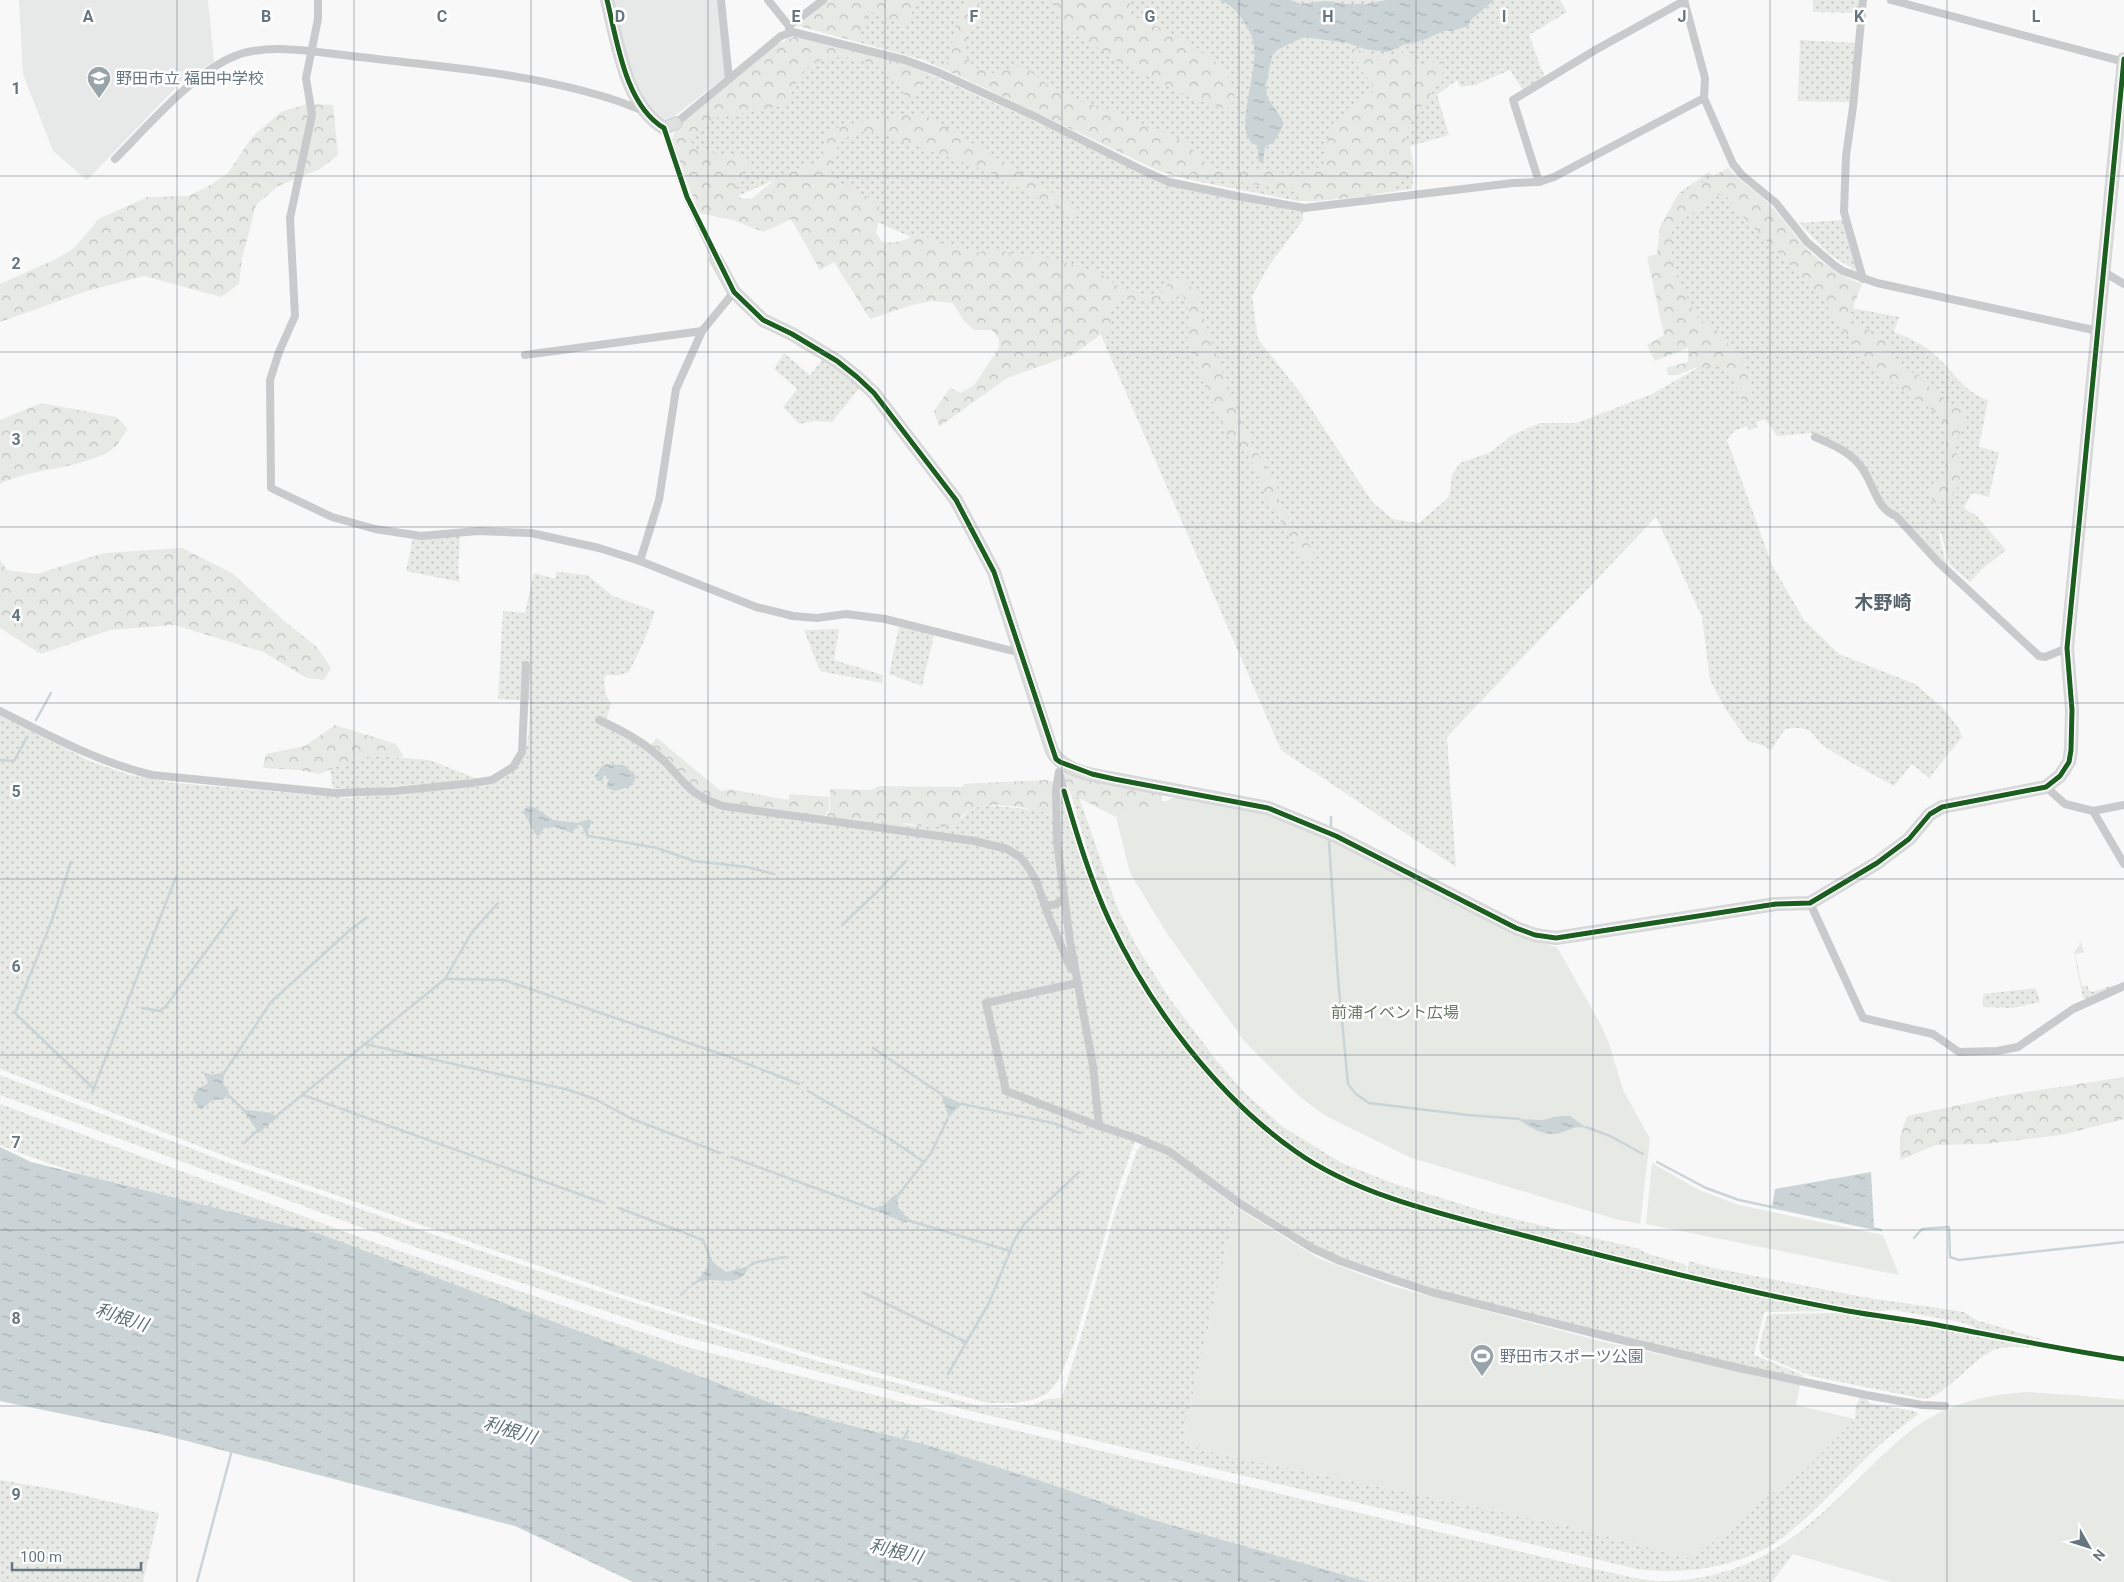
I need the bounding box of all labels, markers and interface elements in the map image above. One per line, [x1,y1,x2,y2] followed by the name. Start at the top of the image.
[83,7,94,26] text: A
[261,7,271,26] text: B
[437,7,447,26] text: C
[615,7,625,26] text: D
[792,7,801,26] text: E
[970,7,979,26] text: F
[1145,7,1156,26] text: G
[1322,7,1334,26] text: H
[1502,7,1506,26] text: I
[1678,7,1686,26] text: J
[1854,7,1865,26] text: K
[2032,7,2041,26] text: L
[86,65,112,99] school or university icon: 野田市立 福田中学校
[116,69,264,88] place label: 野田市立 福田中学校
[11,79,21,98] text: 1
[11,254,21,273] text: 2
[11,430,21,449] text: 3
[1854,591,1912,614] district label: 木野崎
[11,606,21,625] text: 4
[11,782,21,801] text: 5
[11,957,21,976] text: 6
[1331,1003,1459,1022] park label: 前浦イベント広場
[11,1133,21,1152] text: 7
[93,1299,153,1336] water label: 利根川
[11,1309,21,1328] text: 8
[1469,1343,1495,1377] sports icon: 野田市スポーツ公園
[1500,1347,1644,1366] place label: 野田市スポーツ公園
[481,1412,541,1449] water label: 利根川
[11,1485,21,1504] text: 9
[2064,1522,2114,1572] north arrow
[867,1534,927,1568] water label: 利根川
[12,1540,141,1572] scale bar
[2090,1546,2108,1564] text: N
[20,1548,62,1566] text: 100 m

